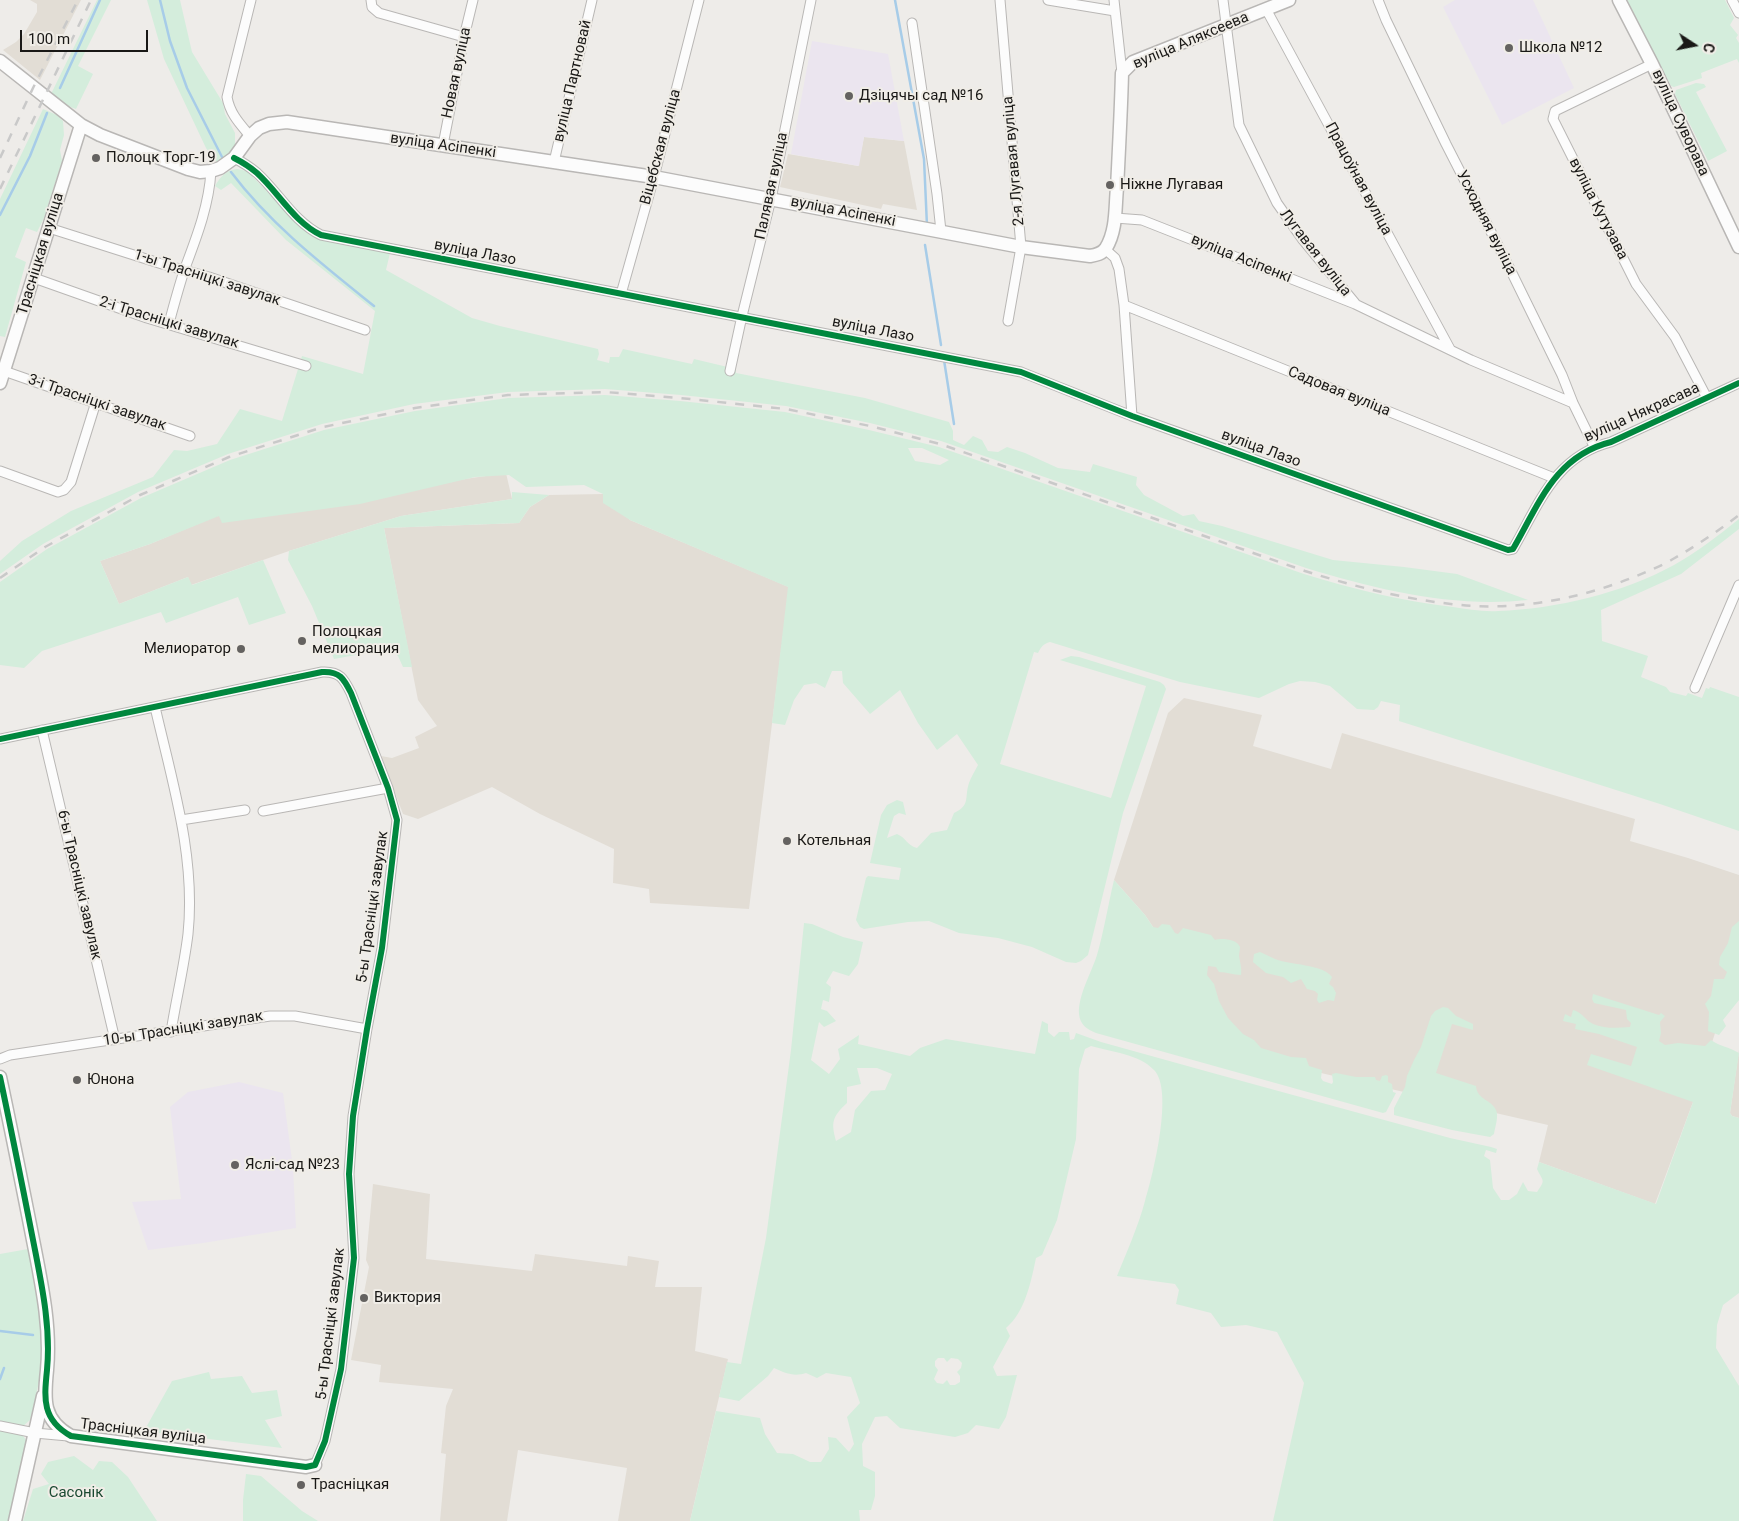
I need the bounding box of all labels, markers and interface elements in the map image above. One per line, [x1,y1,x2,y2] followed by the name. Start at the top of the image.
[1131,9,1251,73] street label: вуліца Аляксеева
[550,18,596,144] street label: вуліца Партновай
[22,20,150,52] scale bar
[1669,20,1719,70] north arrow
[439,26,475,120] street label: Новая вуліца
[28,30,70,48] text: 100 m
[1519,39,1602,57] place label: Школа №12
[1503,42,1515,54] marker: Школа №12
[1700,42,1717,54] text: С
[1647,67,1713,179] street label: вуліца Суворава
[637,87,685,207] street label: Віцебская вуліца
[859,87,983,105] place label: Дзіцячы сад №16
[843,90,855,102] marker: Дзіцячы сад №16
[999,95,1029,227] street label: 2-я Лугавая вуліца
[1321,120,1395,238] street label: Працоўная вуліца
[389,130,497,162] street label: вуліца Асіпенкі
[752,131,792,241] street label: Палявая вуліца
[106,149,216,167] place label: Полоцк Торг-19
[90,152,102,164] marker: Полоцк Торг-19
[1565,155,1631,263] street label: вуліца Кутузава
[1452,168,1520,278] street label: Усходняя вуліца
[1120,176,1223,194] place label: Ніжне Лугавая
[1104,179,1116,191] marker: Ніжне Лугавая
[14,191,68,317] street label: Трасніцкая вуліца
[789,193,897,231] street label: вуліца Асіпенкі
[1275,206,1355,300] street label: Лугавая вуліца
[1188,231,1294,287] street label: вуліца Асіпенкі
[432,236,518,270] street label: вуліца Лазо
[131,246,283,310] street label: 1-ы Трасніцкі завулак
[97,293,241,353] street label: 2-і Трасніцкі завулак
[830,313,916,347] street label: вуліца Лазо
[1285,363,1393,421] street label: Садовая вуліца
[25,371,169,435] street label: 3-і Трасніцкі завулак
[1581,379,1703,447] street label: вуліца Някрасава
[1219,426,1303,472] street label: вуліца Лазо
[312,623,399,658] place label: Полоцкая мелиорация
[296,635,308,647] marker: Полоцкая мелиорация
[144,640,231,658] place label: Мелиоратор
[235,643,247,655] marker: Мелиоратор
[53,808,105,962] street label: 6-ы Трасніцкі завулак
[353,830,393,984] street label: 5-ы Трасніцкі завулак
[797,832,871,850] place label: Котельная
[781,835,793,847] marker: Котельная
[102,1007,264,1051] street label: 10-ы Трасніцкі завулак
[87,1071,134,1089] place label: Юнона
[71,1074,83,1086] marker: Юнона
[245,1156,340,1174] place label: Яслі-сад №23
[229,1159,241,1171] marker: Яслі-сад №23
[313,1247,349,1401] street label: 5-ы Трасніцкі завулак
[374,1289,441,1307] place label: Виктория
[358,1292,370,1304] marker: Виктория
[79,1415,207,1449] street label: Трасніцкая вуліца
[311,1476,389,1494] place label: Трасніцкая
[295,1479,307,1491] marker: Трасніцкая
[49,1484,103,1502] park label: Сасонік

